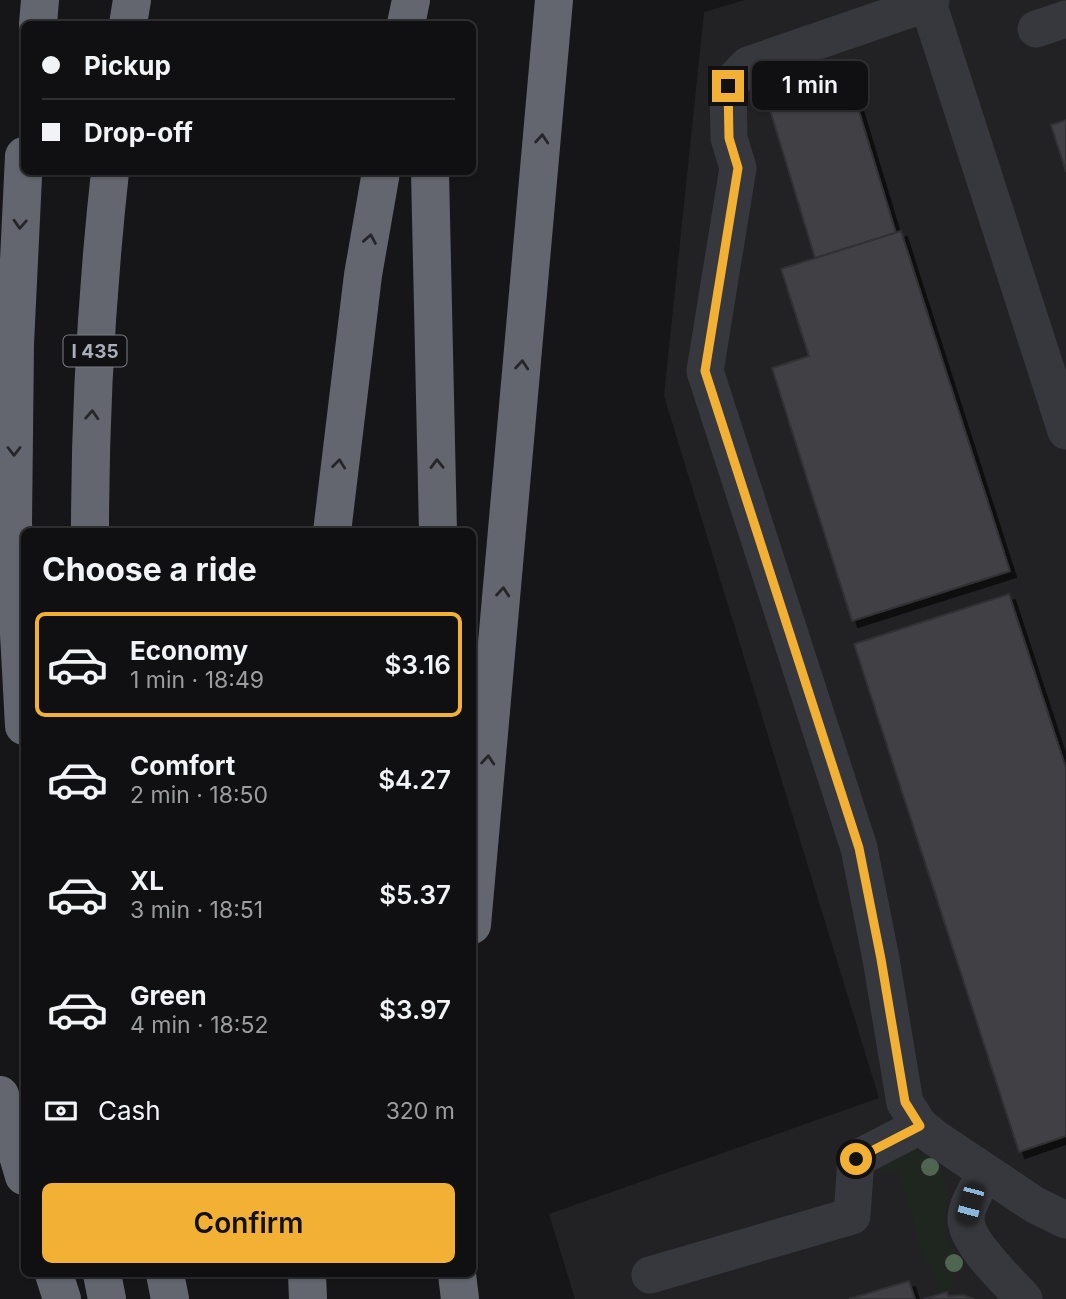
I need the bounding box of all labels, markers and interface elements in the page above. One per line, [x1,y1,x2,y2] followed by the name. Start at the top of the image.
[84,50,171,81] text: Pickup
[752,62,868,110] callout: 1 min
[712,70,744,102] route end
[782,71,838,99] text: 1 min
[84,117,193,148] text: Drop-off
[534,133,549,144] one-way arrow
[13,219,28,230] one-way arrow
[361,233,376,245] one-way arrow
[64,336,126,366] road number: I 435
[514,360,529,371] one-way arrow
[85,409,100,420] one-way arrow
[6,447,22,457] one-way arrow
[332,458,347,470] one-way arrow
[429,458,444,469] one-way arrow
[42,550,257,589] text: Choose a ride
[495,586,510,597] one-way arrow
[46,633,109,696] icon: car
[130,635,248,666] text: Economy
[385,649,451,680] text: $3.16
[130,666,264,694] text: 1 min · 18:49
[46,748,109,811] icon: car
[130,750,235,781] text: Comfort
[480,754,495,765] one-way arrow
[378,764,451,795] text: $4.27
[130,781,268,809] text: 2 min · 18:50
[46,863,109,926] icon: car
[130,865,164,896] text: XL
[379,879,451,910] text: $5.37
[130,896,263,924] text: 3 min · 18:51
[46,978,109,1041] icon: car
[130,980,207,1011] text: Green
[379,994,451,1025] text: $3.97
[130,1011,268,1039] text: 4 min · 18:52
[42,1092,80,1130] icon: cash
[98,1095,161,1126] text: Cash
[386,1097,455,1125] text: 320 m
[840,1143,872,1175] route start
[955,1181,986,1227] car
[42,1183,455,1263] button: Confirm

